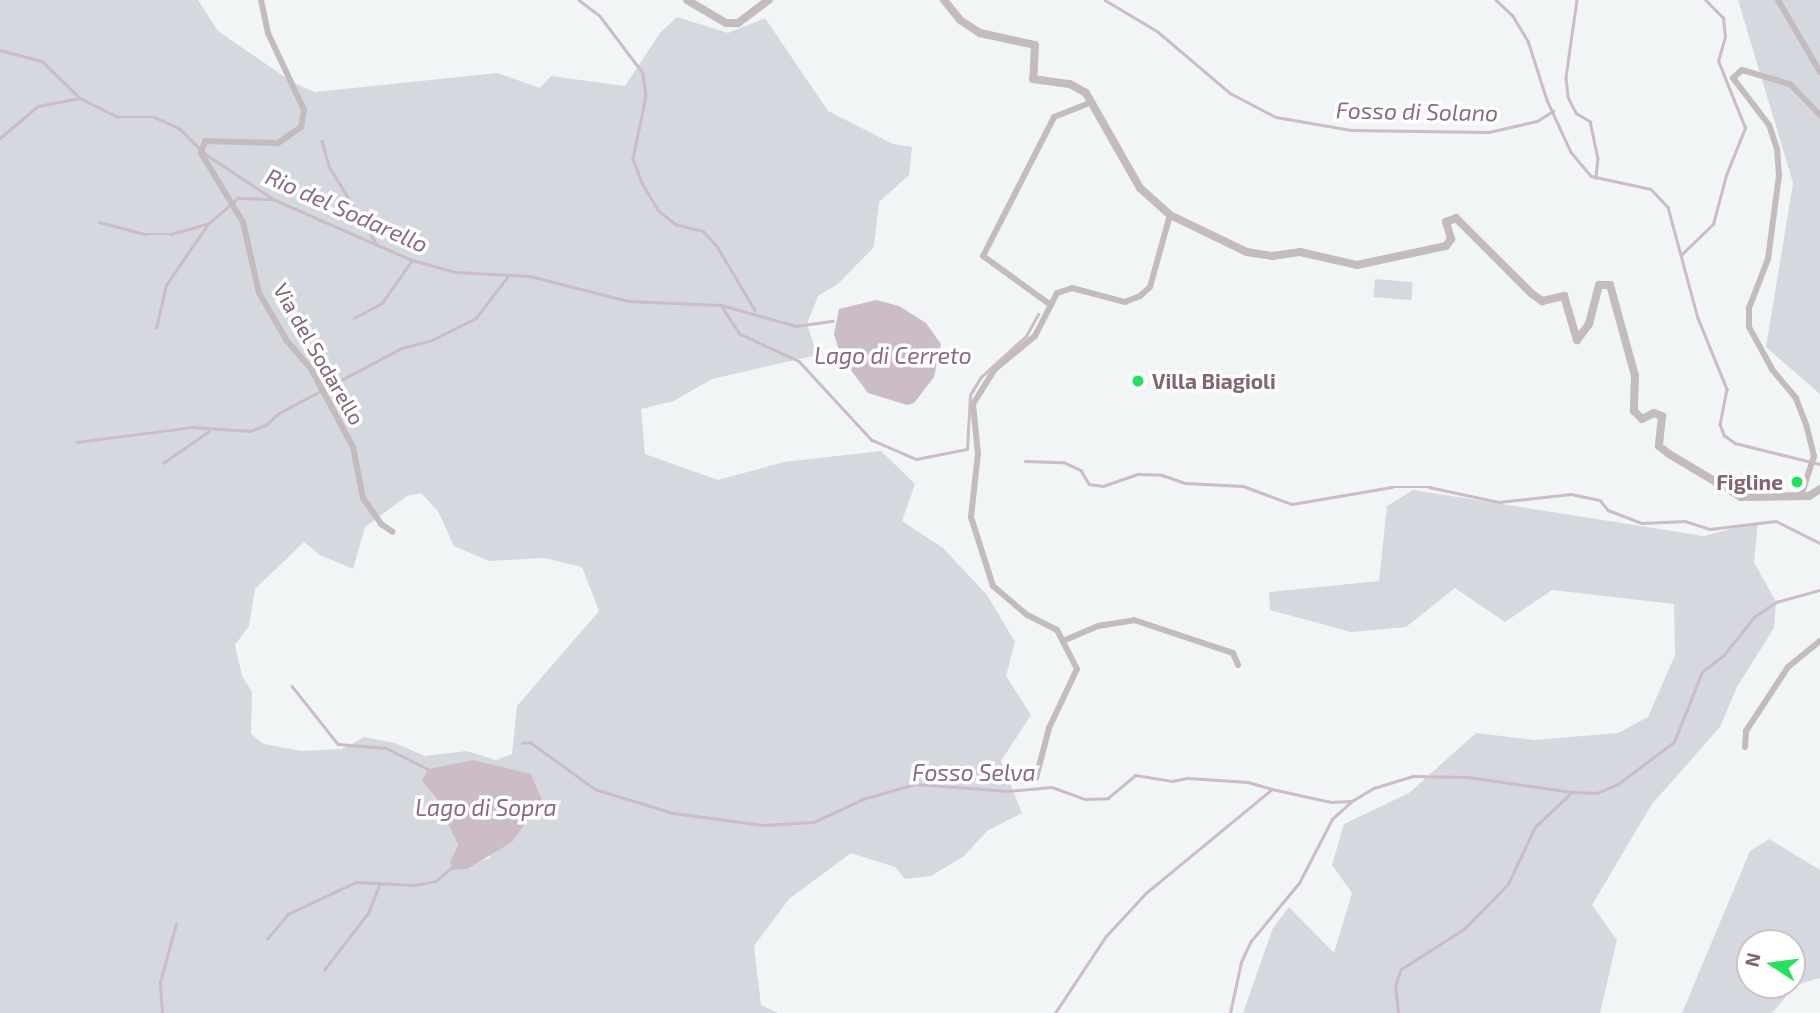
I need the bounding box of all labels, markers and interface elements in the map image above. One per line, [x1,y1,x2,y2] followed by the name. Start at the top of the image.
[1336,96,1498,126] water label: Fosso di Solano
[261,162,433,258] water label: Rio del Sodarello
[268,279,370,429] street label: Via del Sodarello
[814,341,972,369] water label: Lago di Cerreto
[1152,368,1276,394] place label: Villa Biagioli
[1130,373,1146,389] marker: Villa Biagioli
[1716,469,1783,495] place label: Figline
[1789,474,1805,490] marker: Figline
[912,758,1036,786] water label: Fosso Selva
[415,793,557,821] water label: Lago di Sopra
[1736,929,1806,999] north arrow
[1739,950,1765,969] text: N

